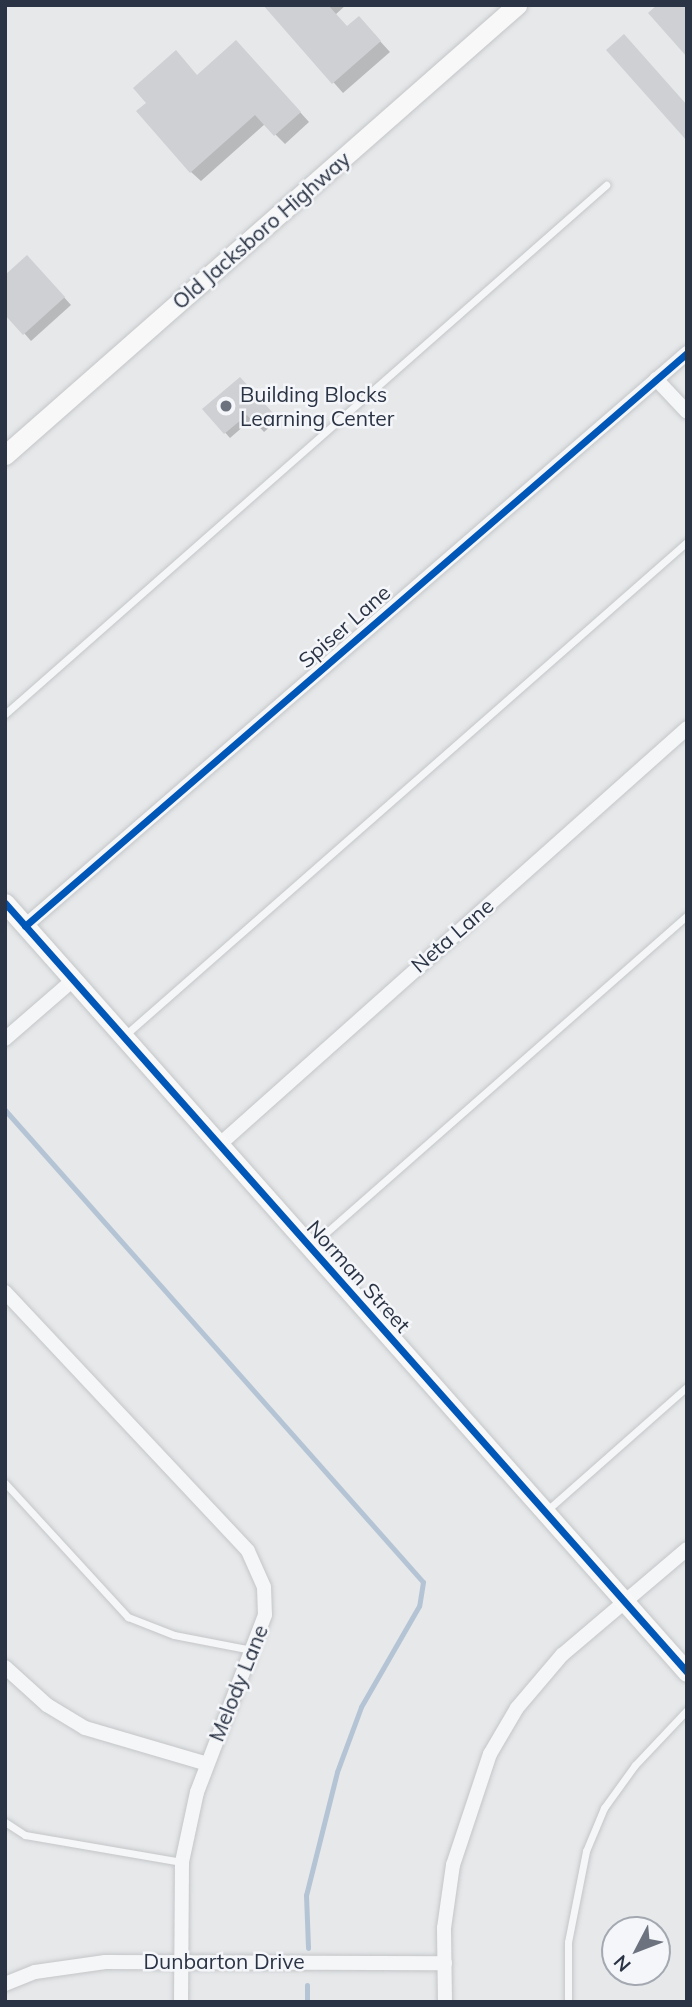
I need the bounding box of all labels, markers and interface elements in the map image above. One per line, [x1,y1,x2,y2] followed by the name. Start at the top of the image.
[167,146,355,314] street label: Old Jacksboro Highway
[240,381,394,431] place label: Building Blocks Learning Center
[218,398,234,414] marker: Building Blocks Learning Center
[293,579,395,673] street label: Spiser Lane
[406,893,498,977] street label: Neta Lane
[302,1215,416,1337] street label: Norman Street
[203,1621,273,1745] street label: Melody Lane
[601,1916,671,1986] north arrow
[143,1948,305,1974] street label: Dunbarton Drive
[608,1950,636,1977] text: N

